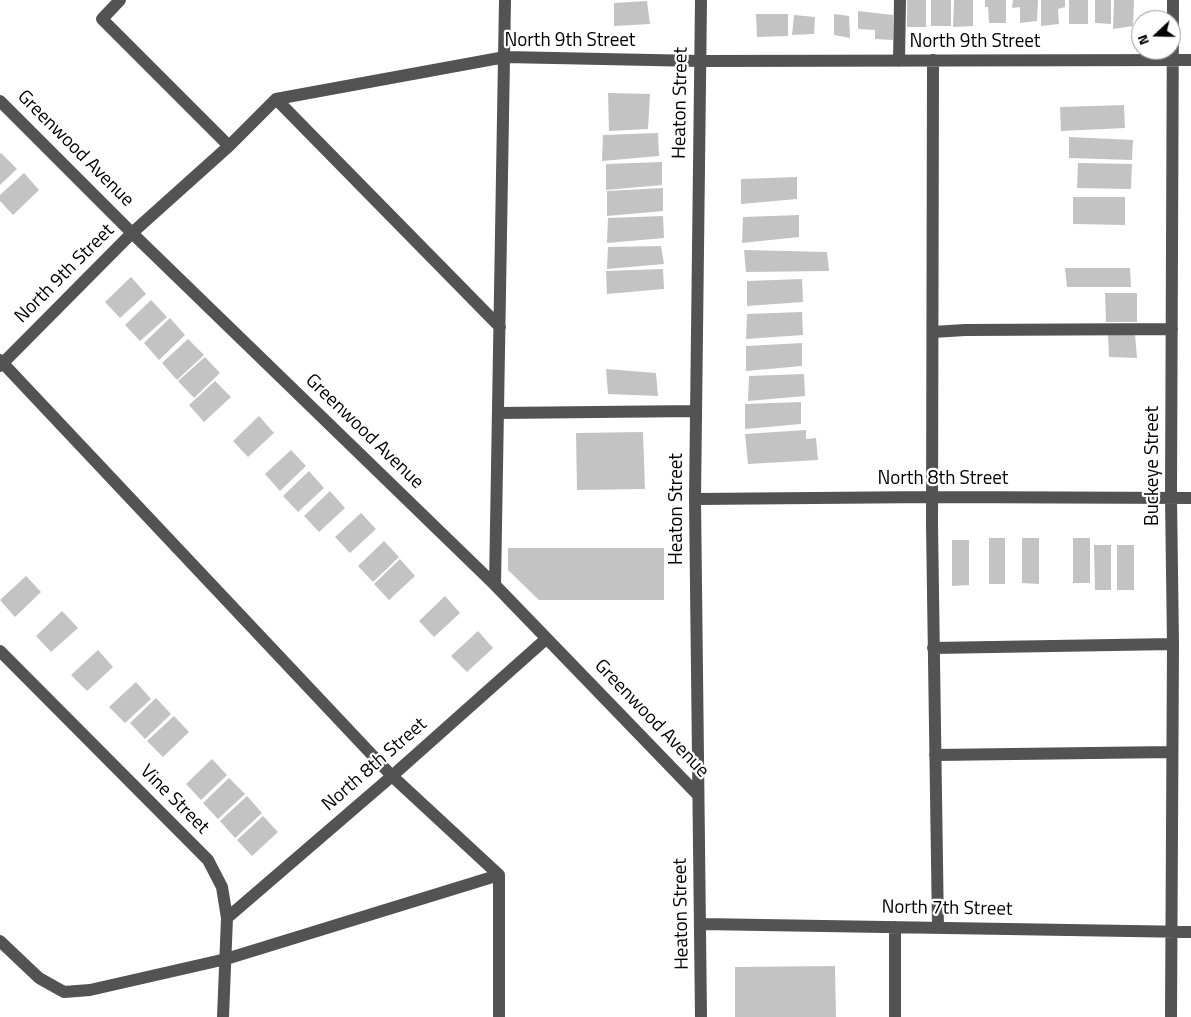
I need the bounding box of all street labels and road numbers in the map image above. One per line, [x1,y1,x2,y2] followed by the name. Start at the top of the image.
[504,30,636,52] street label: North 9th Street
[909,31,1041,53] street label: North 9th Street
[669,47,693,159] street label: Heaton Street
[12,86,138,212] street label: Greenwood Avenue
[11,220,119,328] street label: North 9th Street
[300,370,428,494] street label: Greenwood Avenue
[1142,406,1164,526] street label: Buckeye Street
[666,453,688,565] street label: Heaton Street
[877,468,1009,490] street label: North 8th Street
[589,655,713,783] street label: Greenwood Avenue
[318,713,432,817] street label: North 8th Street
[135,761,213,839] street label: Vine Street
[670,858,694,970] street label: Heaton Street
[881,896,1013,922] street label: North 7th Street

